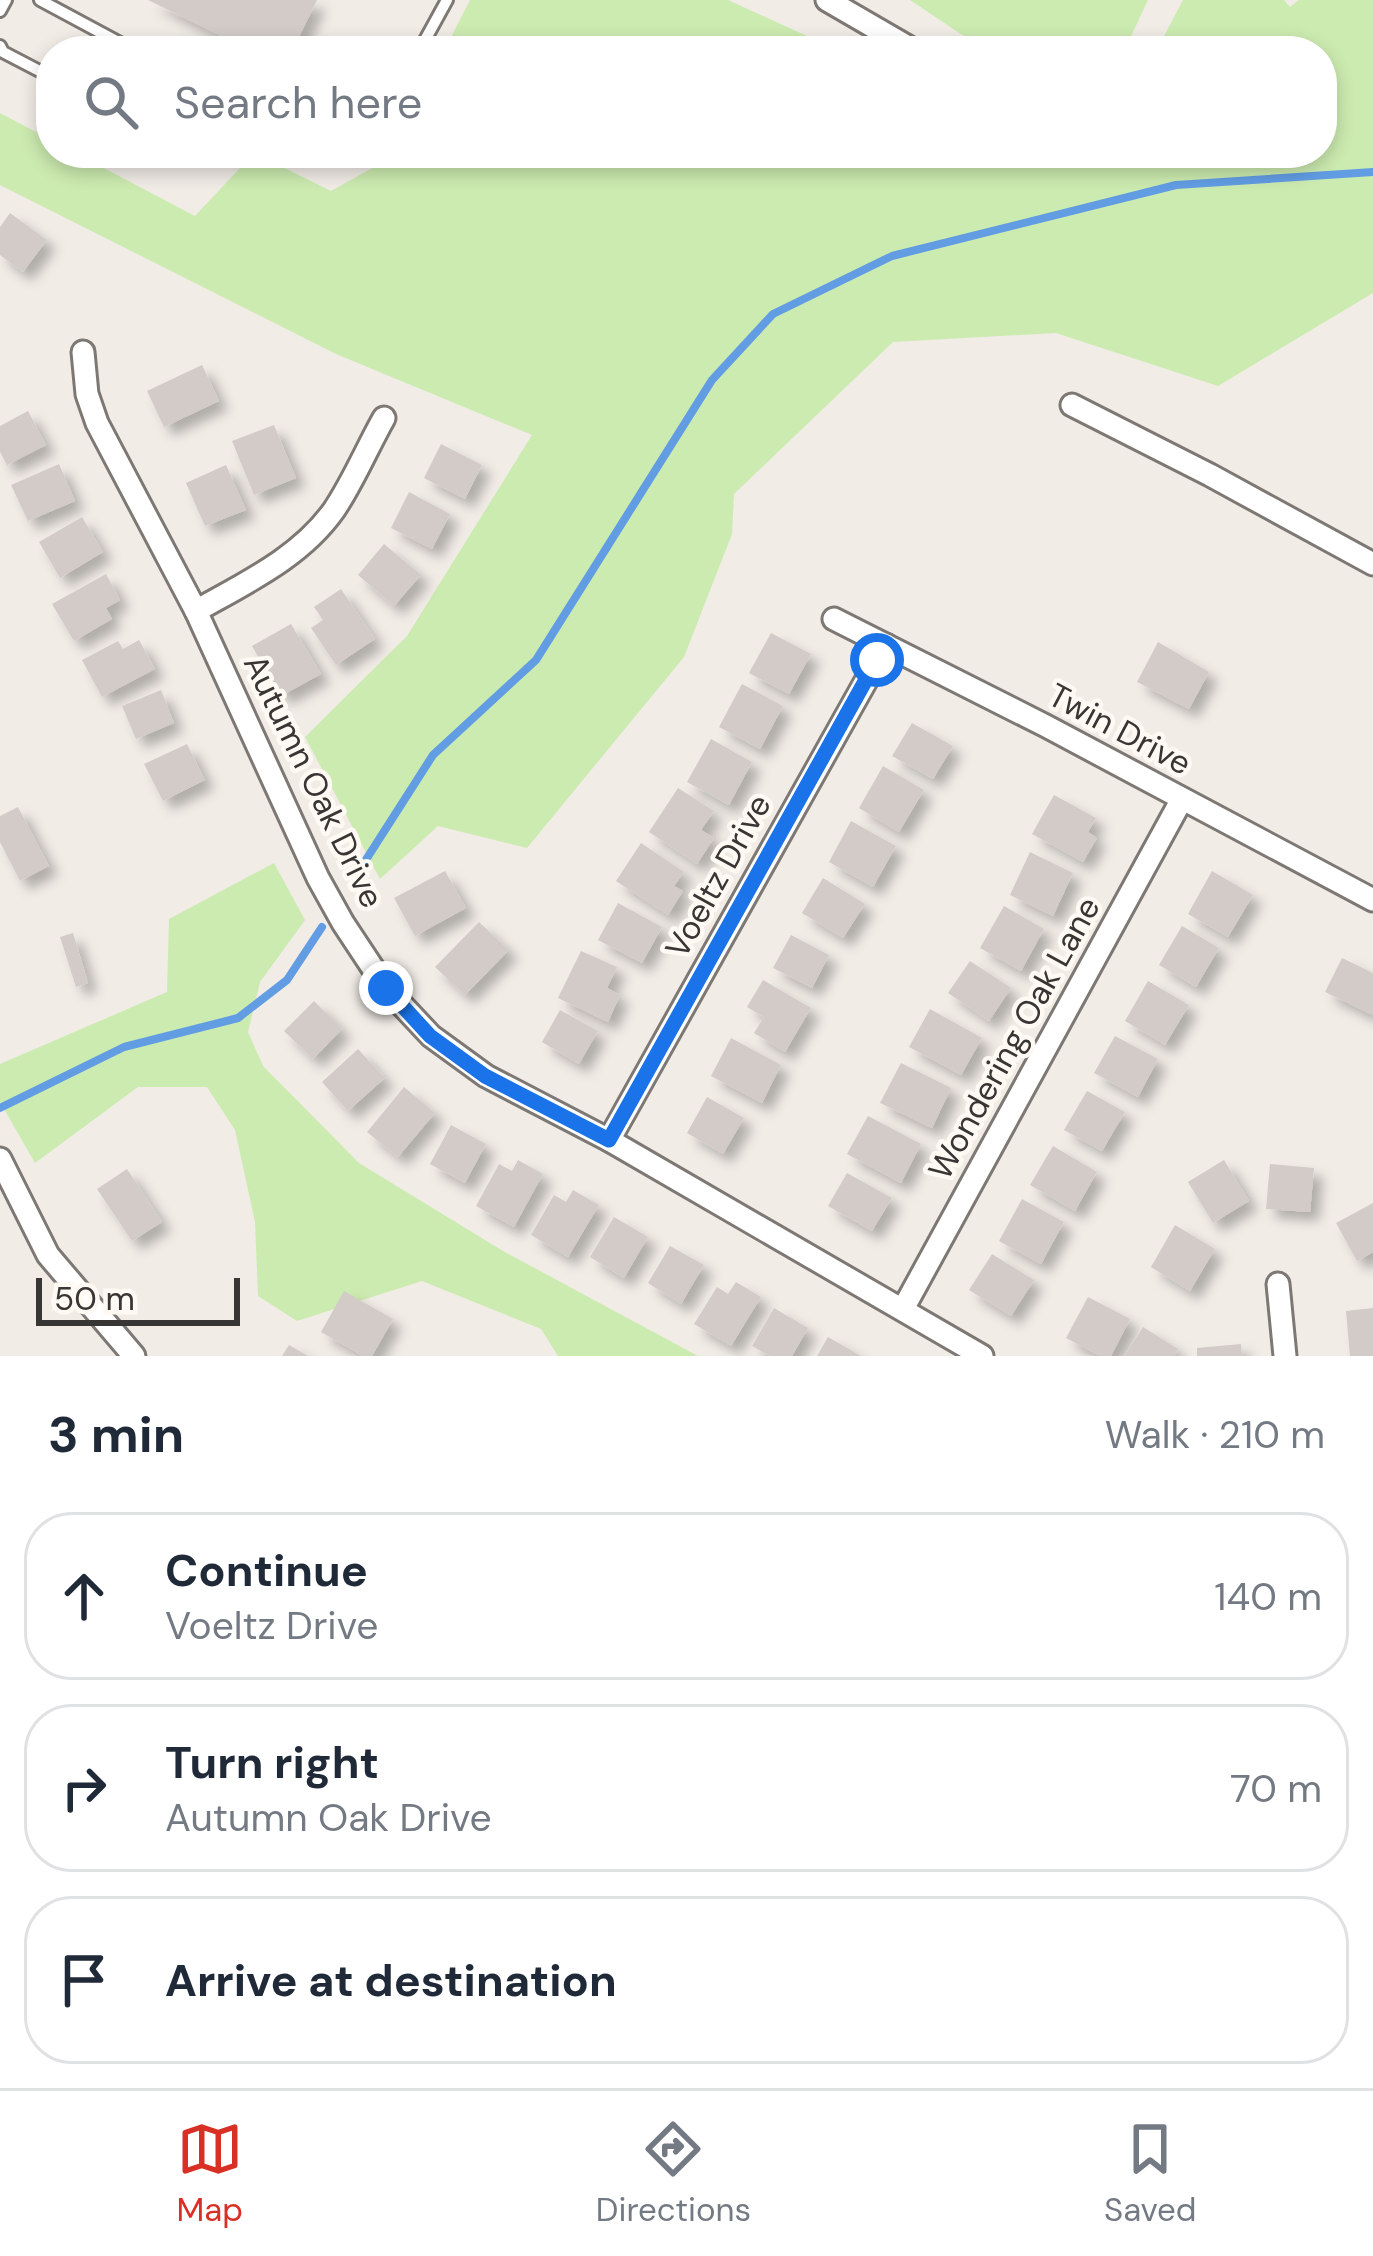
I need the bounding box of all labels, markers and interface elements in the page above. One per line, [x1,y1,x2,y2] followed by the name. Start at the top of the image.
[36,36,1337,168] search box
[78,69,144,135] icon: search
[174,73,422,132] text: Search here
[850,633,904,687] route start
[234,647,394,915] street label: Autumn Oak Drive
[1041,673,1199,785] street label: Twin Drive
[655,787,781,965] street label: Voeltz Drive
[918,889,1110,1187] street label: Wondering Oak Lane
[359,961,413,1015] route end
[36,1272,240,1325] scale bar
[54,1277,135,1320] text: 50 m
[48,1401,184,1468] text: 3 min
[1105,1409,1325,1460] text: Walk · 210 m
[165,1541,368,1600] text: Continue
[51,1563,117,1629] icon: ahead
[1214,1571,1322,1622] text: 140 m
[165,1600,378,1651] text: Voeltz Drive
[165,1733,379,1792] text: Turn right
[51,1755,117,1821] icon: right
[1230,1763,1322,1814] text: 70 m
[165,1792,492,1843] text: Autumn Oak Drive
[51,1947,117,2013] icon: arrive
[165,1951,617,2010] text: Arrive at destination
[176,2116,243,2231] tab: Map
[596,2116,751,2231] tab: Directions
[1104,2116,1197,2231] tab: Saved

